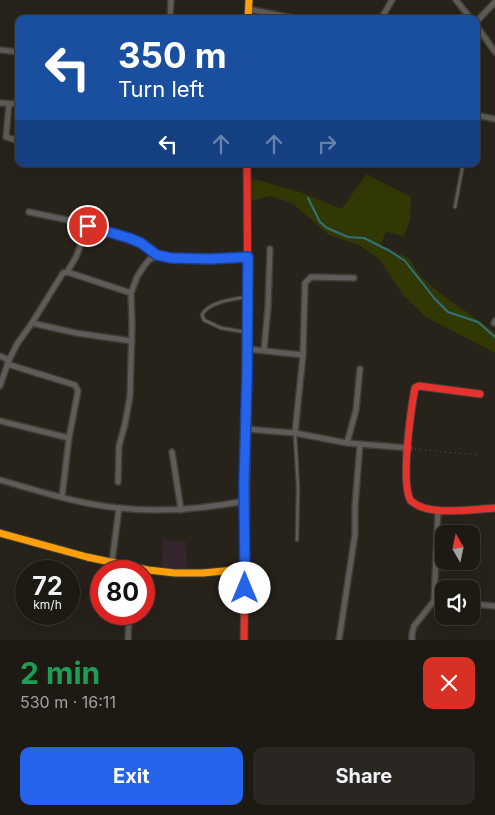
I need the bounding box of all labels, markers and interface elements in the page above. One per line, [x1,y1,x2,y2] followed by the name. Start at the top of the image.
[118,34,227,76] text: 350 m
[35,35,100,100] icon: left
[118,76,204,102] text: Turn left
[154,130,182,158] icon: left
[207,130,235,158] icon: ahead
[260,130,288,158] icon: ahead
[313,130,341,158] icon: right
[67,205,109,247] pin
[74,212,102,240] icon: arrive
[435,525,480,570] north arrow
[435,525,480,625] map controls
[90,560,155,625] speed limit sign: 80
[218,561,270,613] position arrow
[32,571,63,601] text: 72
[435,580,480,625] button: sound
[33,597,62,612] text: km/h
[20,655,100,691] text: 2 min
[423,657,475,709] button: close
[20,692,116,712] text: 530 m · 16:11
[20,747,243,805] button: Exit
[253,747,475,805] button: Share

